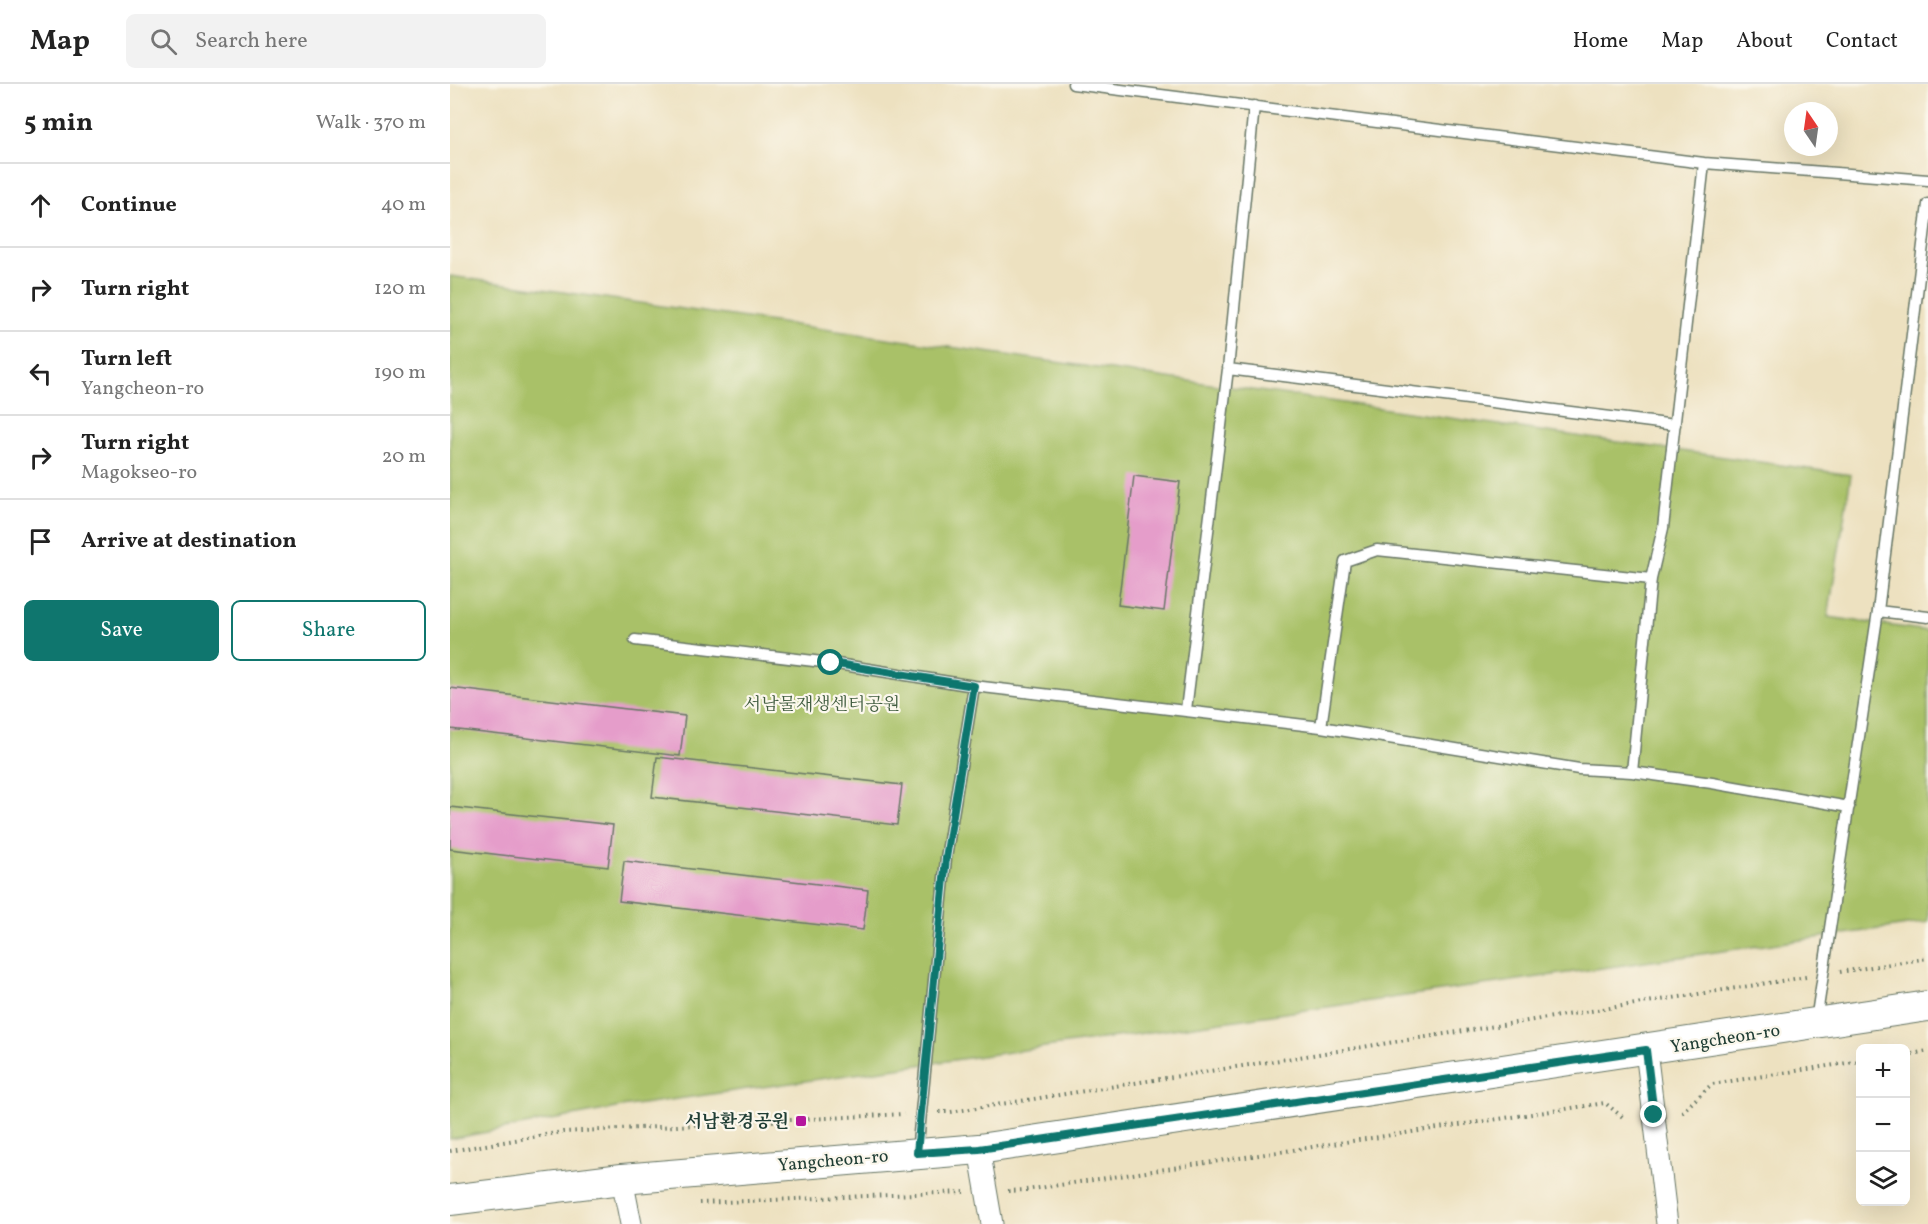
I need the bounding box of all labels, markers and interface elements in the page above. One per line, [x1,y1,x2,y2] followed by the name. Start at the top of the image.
[126,14,546,68] search box
[30,22,90,61] text: Map
[147,25,180,58] icon: search
[195,26,308,57] text: Search here
[1573,27,1628,56] text: Home
[1661,27,1703,56] text: Map
[1736,27,1793,56] text: About
[1826,27,1898,56] text: Contact
[1784,102,1838,156] north arrow
[24,105,93,141] text: 5 min
[316,109,426,137] text: Walk · 370 m
[24,189,57,222] icon: ahead
[81,190,177,221] text: Continue
[381,191,426,219] text: 40 m
[24,273,57,306] icon: right
[81,274,189,305] text: Turn right
[374,275,426,303] text: 120 m
[81,344,172,375] text: Turn left
[24,357,57,390] icon: left
[374,359,426,387] text: 190 m
[81,375,204,403] text: Yangcheon-ro
[81,428,189,459] text: Turn right
[24,441,57,474] icon: right
[382,443,426,471] text: 20 m
[81,459,197,487] text: Magokseo-ro
[24,525,57,558] icon: arrive
[81,526,297,557] text: Arrive at destination
[24,600,219,661] button: Save
[231,600,426,661] button: Share
[817,649,843,675] route start
[744,693,900,718] park label: 서남물재생센터공원
[1669,1018,1782,1061] street label: Yangcheon-ro
[1856,1044,1910,1206] map controls
[1856,1044,1910,1098] button: +
[1856,1098,1910,1152] button: −
[1640,1101,1666,1127] route end
[685,1110,789,1135] place label: 서남환경공원
[794,1114,808,1128] marker: 서남환경공원
[777,1144,889,1179] street label: Yangcheon-ro
[1856,1152,1910,1206] button: layers

